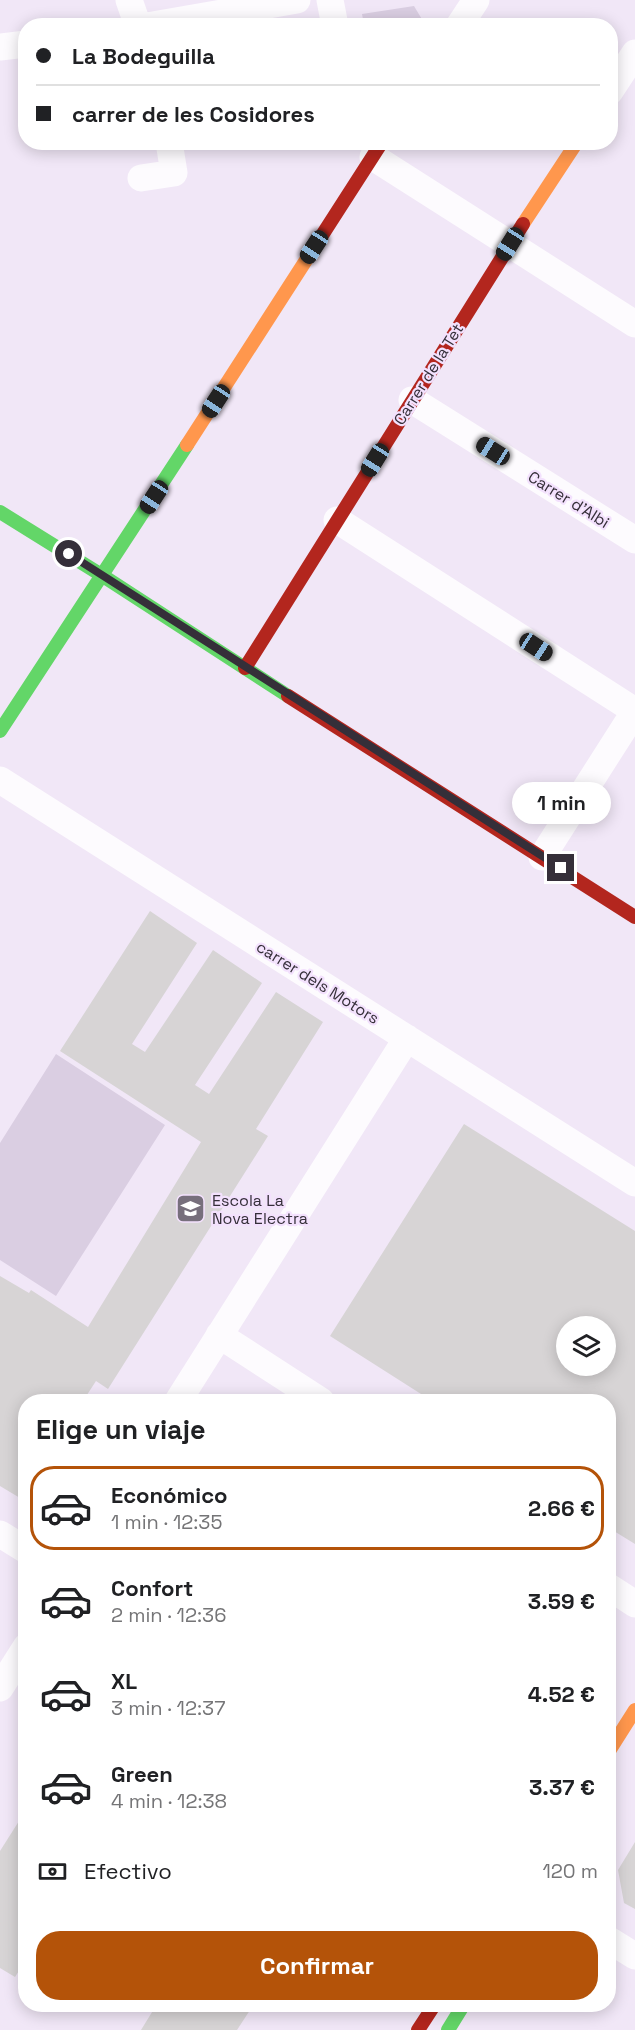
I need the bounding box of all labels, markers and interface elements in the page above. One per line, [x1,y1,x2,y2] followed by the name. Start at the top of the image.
[72,42,215,70] text: La Bodeguilla
[72,100,315,128] text: carrer de les Cosidores
[493,224,527,264] car
[297,227,331,267] car
[389,320,468,429] street label: Carrer de la Tet
[199,381,233,421] car
[473,434,513,468] car
[358,440,392,480] car
[524,466,613,533] street label: Carrer d'Albi
[137,477,171,517] car
[55,540,82,567] route start
[516,630,556,664] car
[512,781,610,823] callout: 1 min
[537,790,586,816] text: 1 min
[547,854,574,881] route end
[252,936,383,1029] street label: carrer dels Motors
[212,1190,308,1229] place label: Escola La Nova Electra
[175,1193,207,1225] school or university icon: Escola La Nova Electra
[556,1316,616,1376] map controls
[556,1316,616,1376] button: layers
[36,1412,206,1447] text: Elige un viaje
[39,1481,93,1535] icon: car
[111,1481,228,1509] text: Económico
[528,1494,595,1522] text: 2.66 €
[111,1509,222,1535] text: 1 min · 12:35
[39,1574,93,1628] icon: car
[111,1574,193,1602] text: Confort
[528,1587,595,1615] text: 3.59 €
[111,1602,226,1628] text: 2 min · 12:36
[39,1667,93,1721] icon: car
[111,1667,137,1695] text: XL
[528,1680,595,1708] text: 4.52 €
[111,1695,225,1721] text: 3 min · 12:37
[39,1760,93,1814] icon: car
[111,1760,173,1788] text: Green
[529,1773,595,1801] text: 3.37 €
[111,1788,227,1814] text: 4 min · 12:38
[36,1855,69,1888] icon: cash
[84,1857,172,1885] text: Efectivo
[542,1858,598,1884] text: 120 m
[36,1931,598,2000] button: Confirmar

